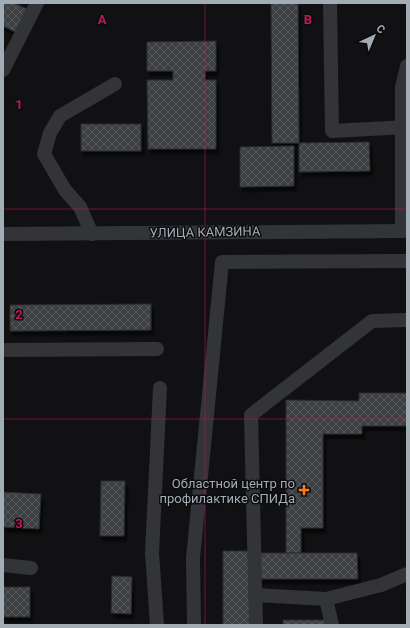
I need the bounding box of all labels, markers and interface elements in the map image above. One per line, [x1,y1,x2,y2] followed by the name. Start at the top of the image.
[98,12,107,27] text: A
[304,12,312,27] text: B
[354,16,394,56] north arrow
[373,22,388,36] text: С
[15,97,23,112] text: 1
[150,224,261,240] street label: УЛИЦА КАМЗИНА
[15,307,23,322] text: 2
[159,476,295,506] place label: Областной центр по профилактике СПИДа
[298,484,310,496] marker: Областной центр по профилактике СПИДа
[15,516,23,531] text: 3

